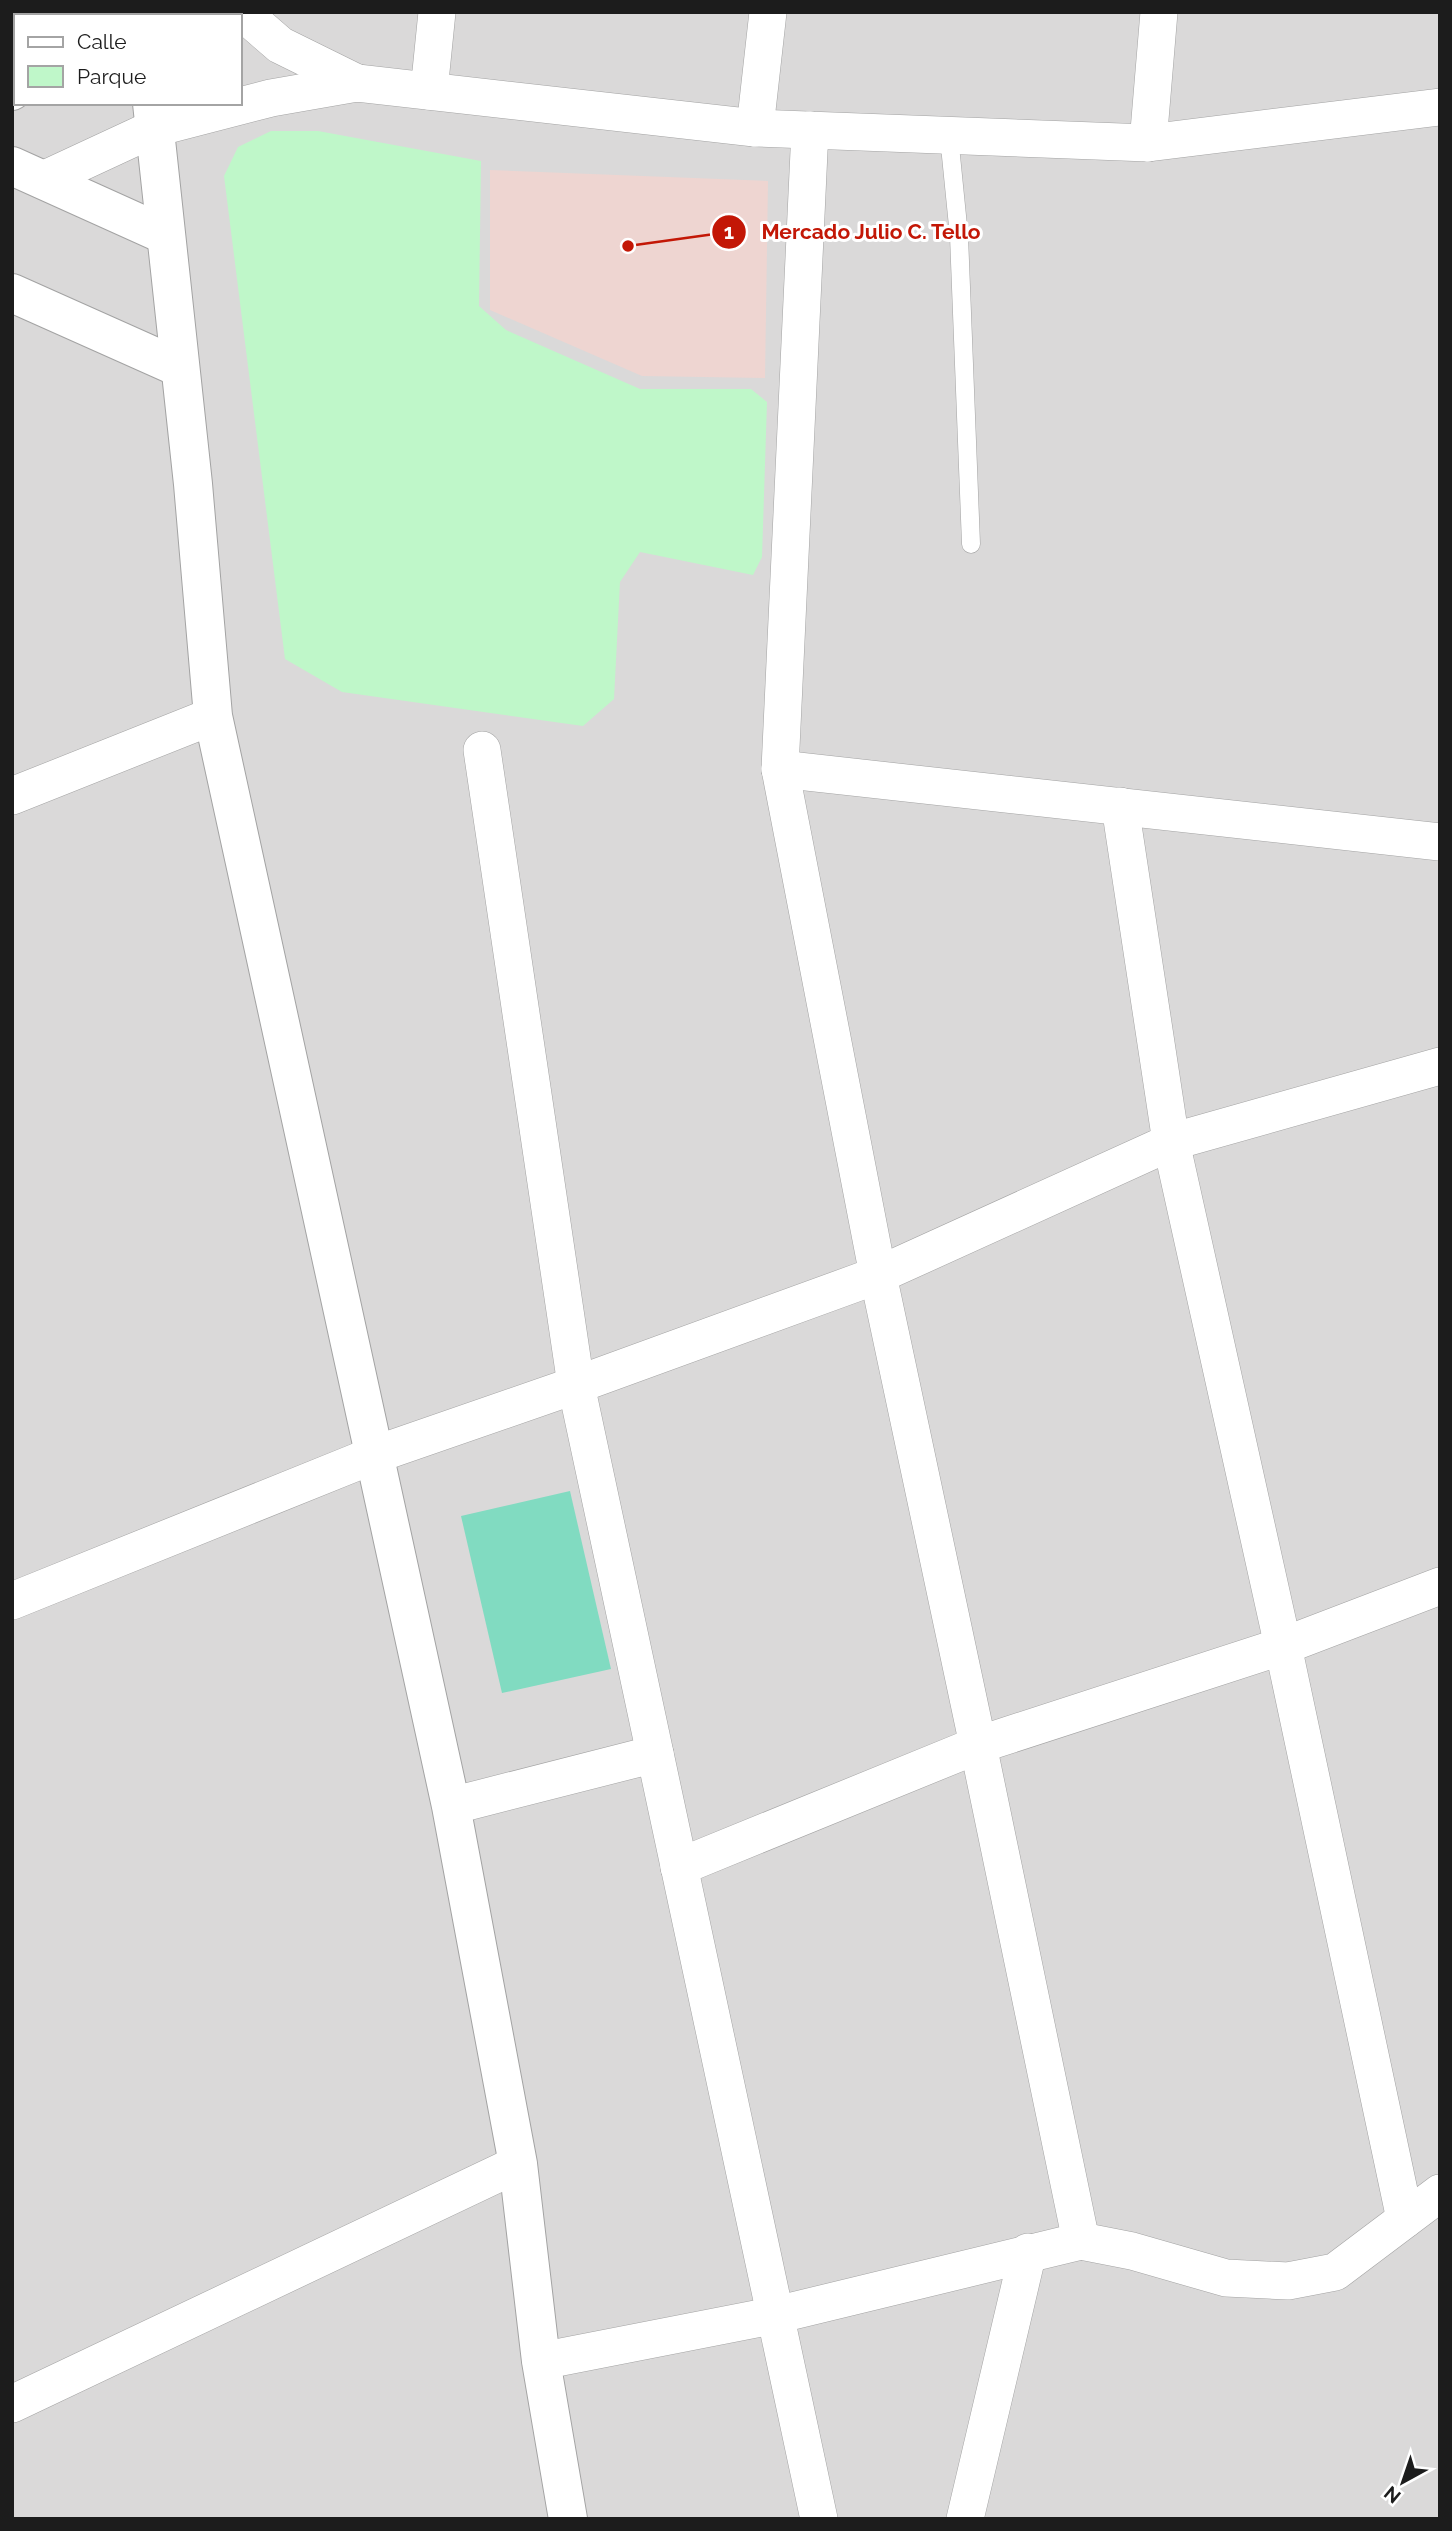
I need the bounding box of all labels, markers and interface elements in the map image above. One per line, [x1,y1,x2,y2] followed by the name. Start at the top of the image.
[14,14,242,105] legend
[77,29,127,54] text: Calle
[77,64,146,89] text: Parque
[712,211,995,253] callout: Mercado Julio C. Tello
[724,219,734,244] text: 1
[761,219,981,244] text: Mercado Julio C. Tello
[1368,2447,1438,2517] north arrow
[1379,2482,1405,2508] text: N

